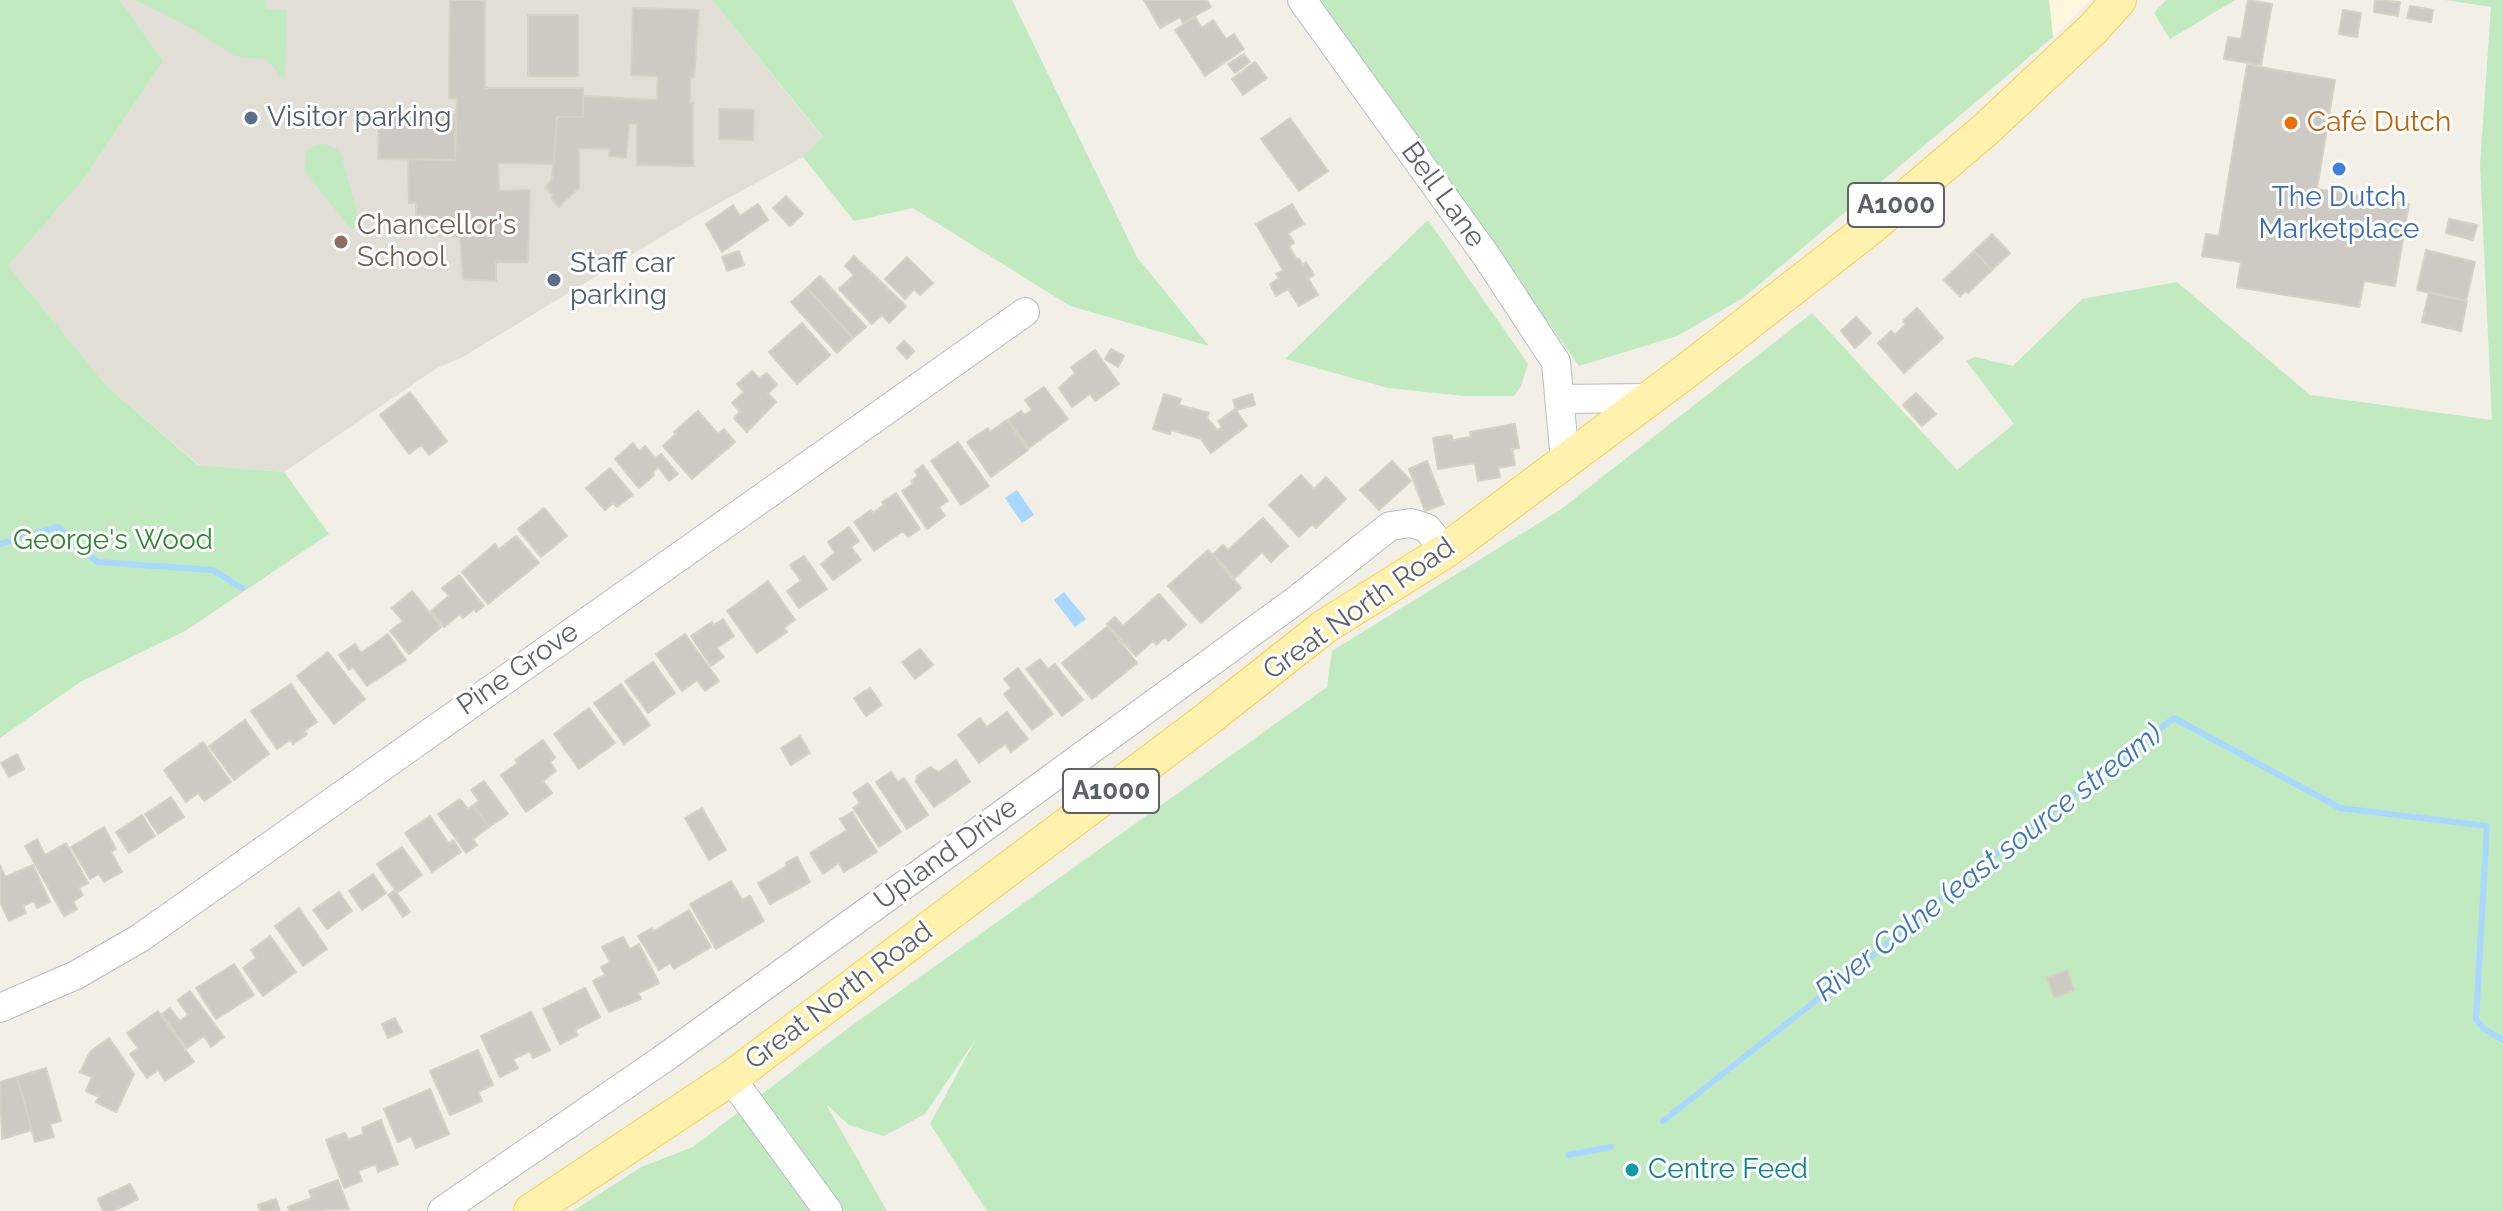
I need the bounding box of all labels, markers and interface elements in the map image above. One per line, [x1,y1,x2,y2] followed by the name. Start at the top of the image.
[267,101,451,135] place label: Visitor parking
[2307,106,2451,140] place label: Café Dutch
[242,109,260,127] marker: Visitor parking
[2282,114,2300,132] marker: Café Dutch
[1394,136,1492,254] street label: Bell Lane
[2330,160,2348,178] marker: The Dutch Marketplace
[2258,181,2420,247] place label: The Dutch Marketplace
[1848,183,1944,227] road number: A1000
[357,209,516,275] place label: Chancellor's School
[332,233,350,251] marker: Chancellor's School
[570,247,675,313] place label: Staff car parking
[545,271,563,289] marker: Staff car parking
[13,524,213,558] park label: George's Wood
[1257,531,1461,687] street label: Great North Road
[451,615,585,723] street label: Pine Grove
[1808,716,2170,1010] water label: River Colne (east source stream)
[1063,769,1159,813] road number: A1000
[868,791,1024,917] street label: Upland Drive
[739,915,939,1077] street label: Great North Road
[1648,1153,1808,1187] place label: Centre Feed
[1623,1161,1641,1179] marker: Centre Feed

